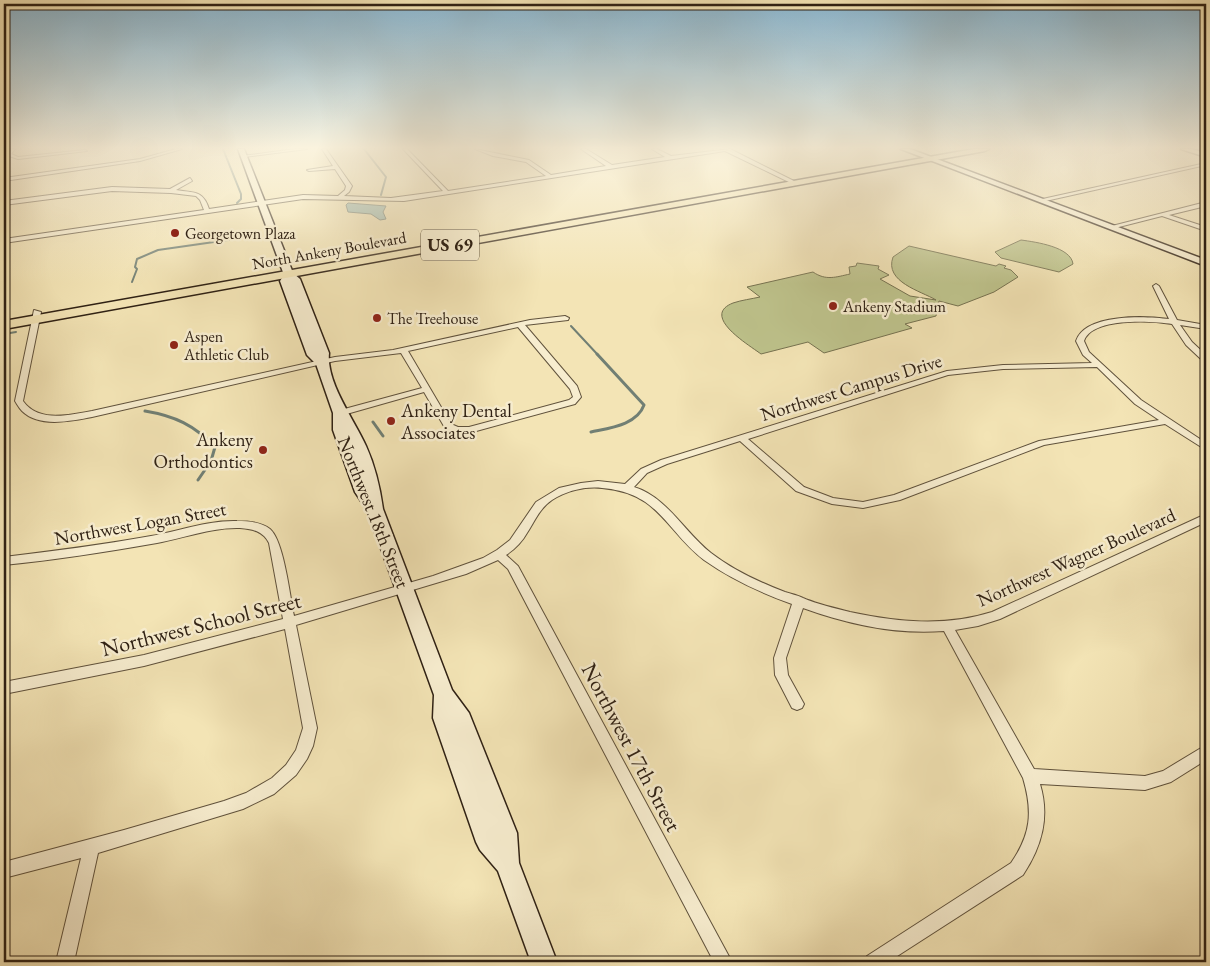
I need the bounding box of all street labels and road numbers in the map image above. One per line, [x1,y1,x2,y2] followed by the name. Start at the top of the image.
[250,226,409,274] street label: North Ankeny Boulevard
[421,230,479,260] road number: US 69
[758,348,945,427] street label: Northwest Campus Drive
[332,433,415,592] street label: Northwest 18th Street
[52,496,228,551] street label: Northwest Logan Street
[973,502,1180,613] street label: Northwest Wagner Boulevard
[98,586,304,663] street label: Northwest School Street
[575,658,688,837] street label: Northwest 17th Street

